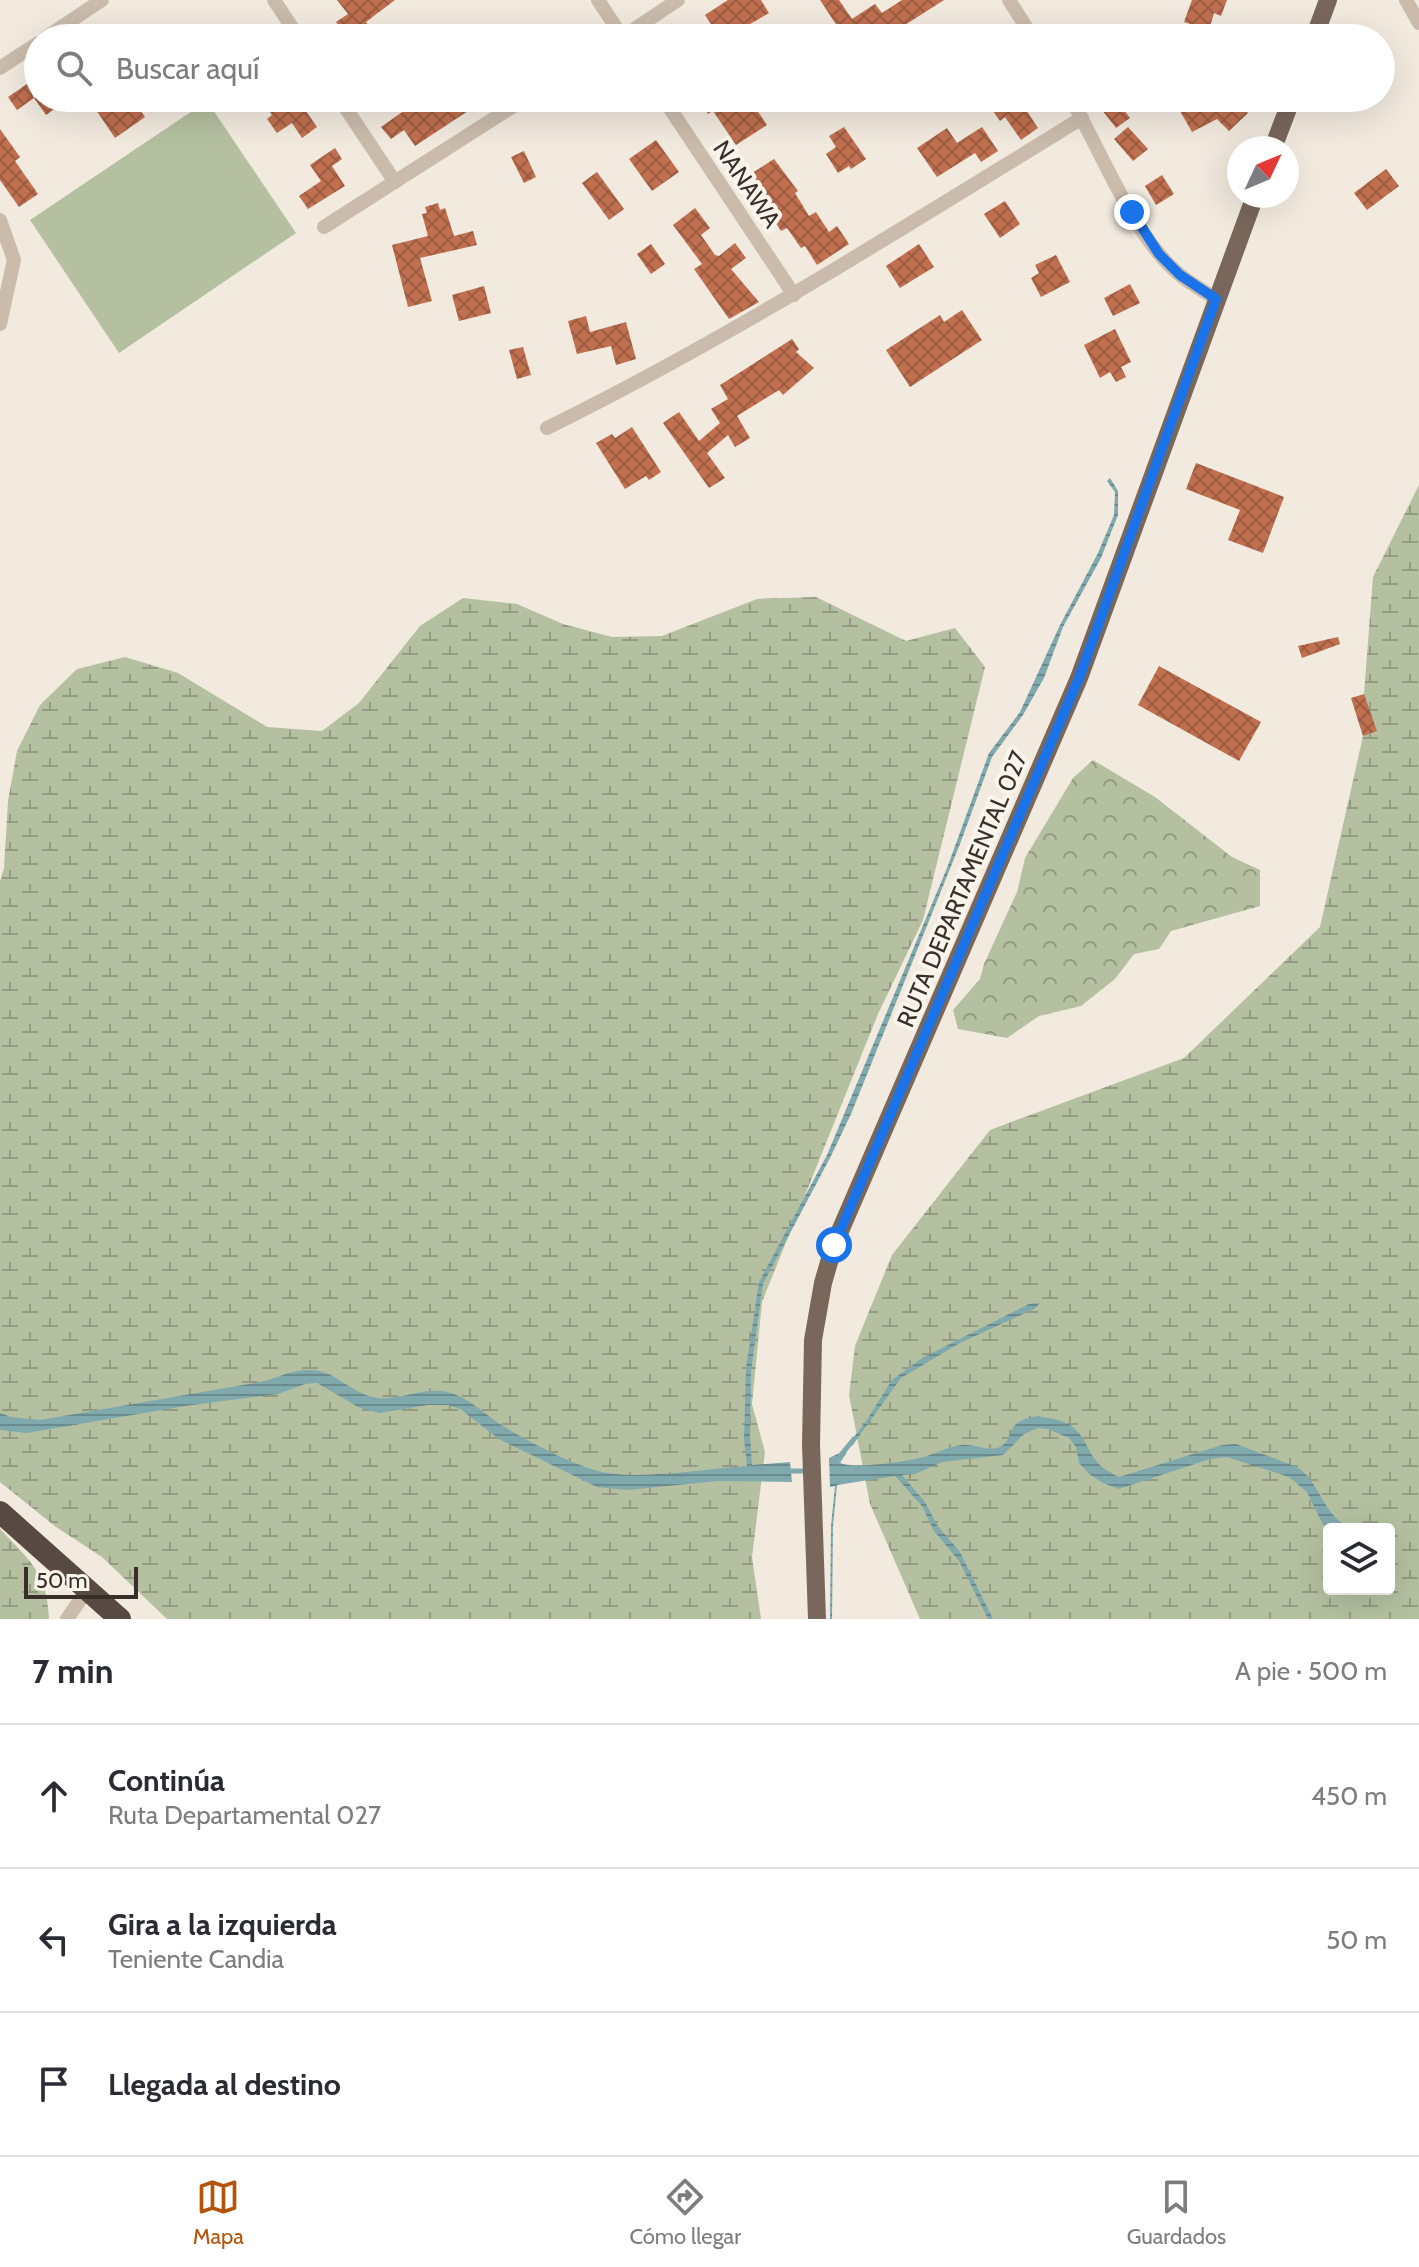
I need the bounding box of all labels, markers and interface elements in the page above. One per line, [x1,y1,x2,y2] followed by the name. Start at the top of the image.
[24,24,1395,112] search box
[52,46,96,90] icon: search
[116,50,259,87] text: Buscar aquí
[707,135,787,233] street label: NANAWA
[1227,136,1299,208] north arrow
[1114,194,1150,230] route end
[891,747,1033,1031] street label: RUTA DEPARTAMENTAL 027
[816,1227,852,1263] route start
[1323,1523,1395,1595] map controls
[1323,1523,1395,1595] button: layers
[24,1563,138,1599] scale bar
[36,1567,88,1594] text: 50 m
[32,1650,113,1692] text: 7 min
[1235,1655,1387,1687] text: A pie · 500 m
[108,1762,225,1799] text: Continúa
[32,1774,76,1818] icon: ahead
[1311,1780,1387,1812] text: 450 m
[108,1799,381,1831] text: Ruta Departamental 027
[108,1906,337,1943] text: Gira a la izquierda
[32,1918,76,1962] icon: left
[1326,1924,1387,1956] text: 50 m
[108,1943,284,1975] text: Teniente Candia
[32,2062,76,2106] icon: arrive
[108,2066,341,2103] text: Llegada al destino
[193,2175,244,2250] tab: Mapa
[629,2175,741,2250] tab: Cómo llegar
[1127,2175,1226,2250] tab: Guardados

